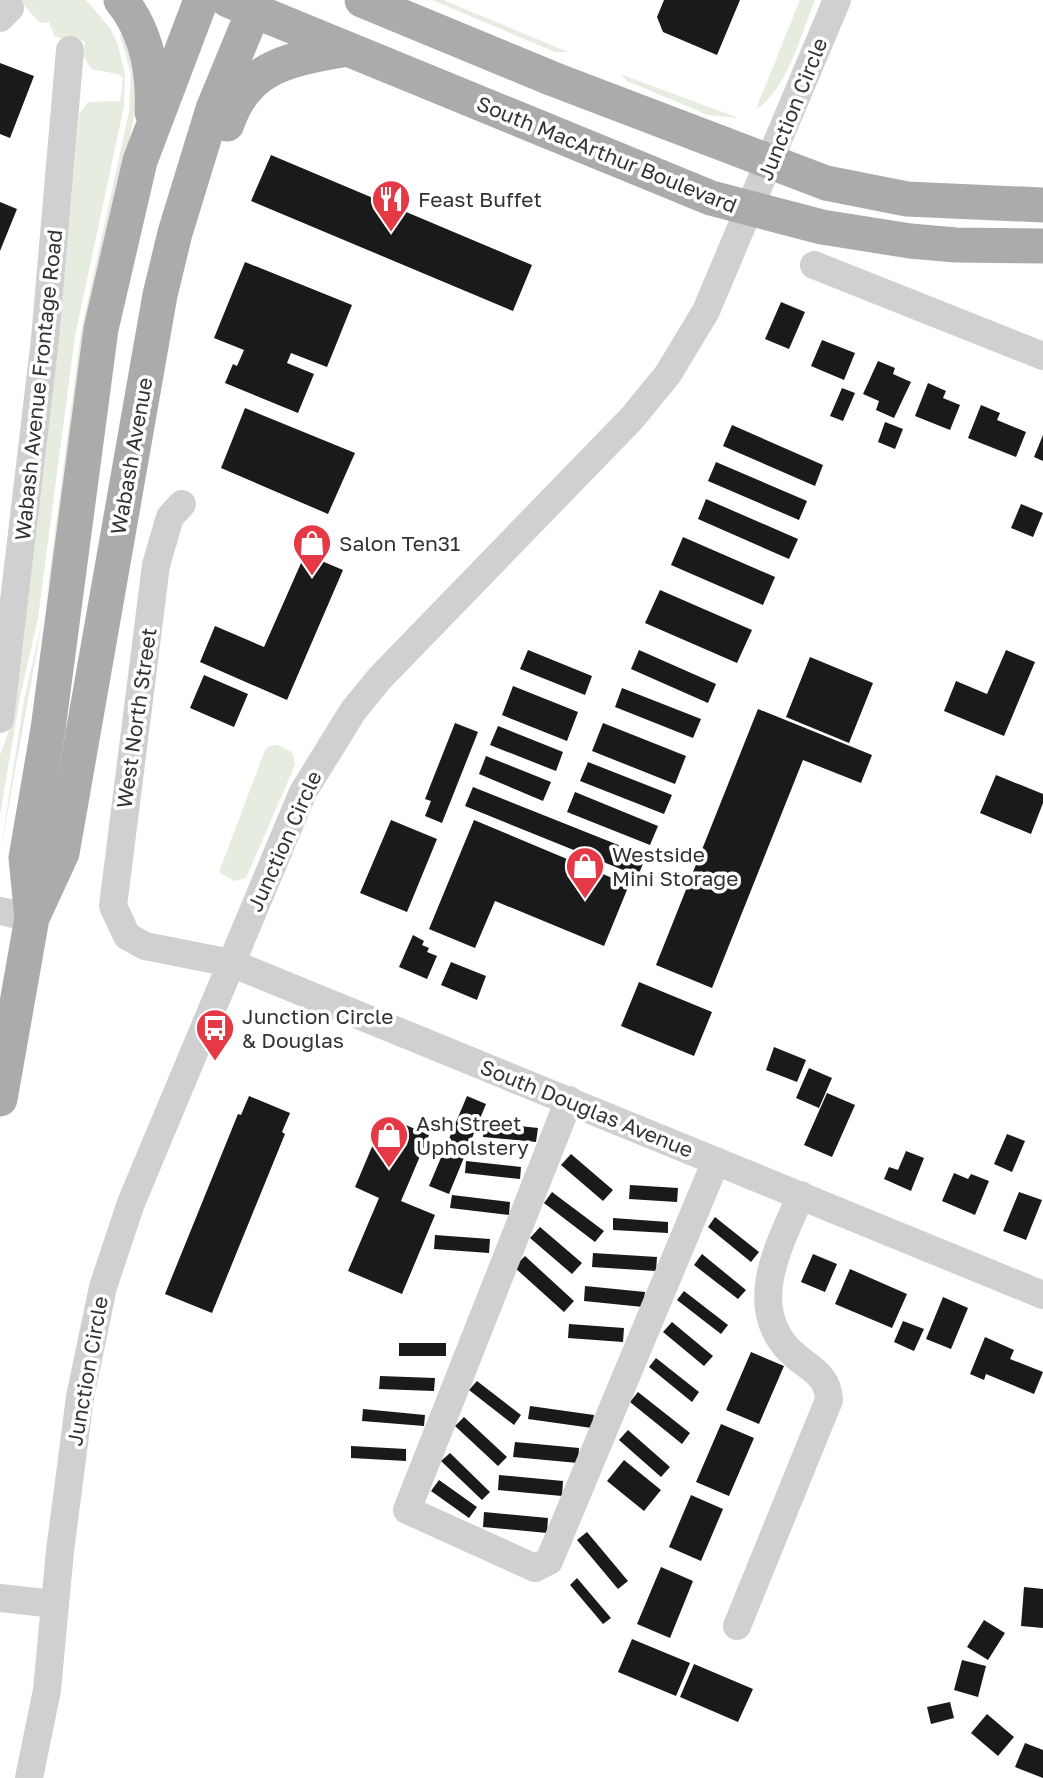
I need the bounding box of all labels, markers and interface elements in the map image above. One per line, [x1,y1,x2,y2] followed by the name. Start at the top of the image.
[752,34,832,184] street label: Junction Circle
[473,90,741,218] street label: South MacArthur Boulevard
[370,178,412,233] restaurant icon: Feast Buffet
[418,186,542,212] place label: Feast Buffet
[9,228,67,542] street label: Wabash Avenue Frontage Road
[104,375,158,537] street label: Wabash Avenue
[291,522,333,577] shop icon: Salon Ten31
[339,530,460,556] place label: Salon Ten31
[110,626,162,810] street label: West North Street
[241,766,327,916] street label: Junction Circle
[612,841,738,891] place label: Westside Mini Storage
[564,845,606,900] shop icon: Westside Mini Storage
[242,1003,394,1053] place label: Junction Circle & Douglas
[194,1007,236,1062] bus stop icon: Junction Circle & Douglas
[477,1053,697,1163] street label: South Douglas Avenue
[416,1110,529,1160] place label: Ash Street Upholstery
[368,1114,410,1169] shop icon: Ash Street Upholstery
[61,1294,113,1448] street label: Junction Circle

